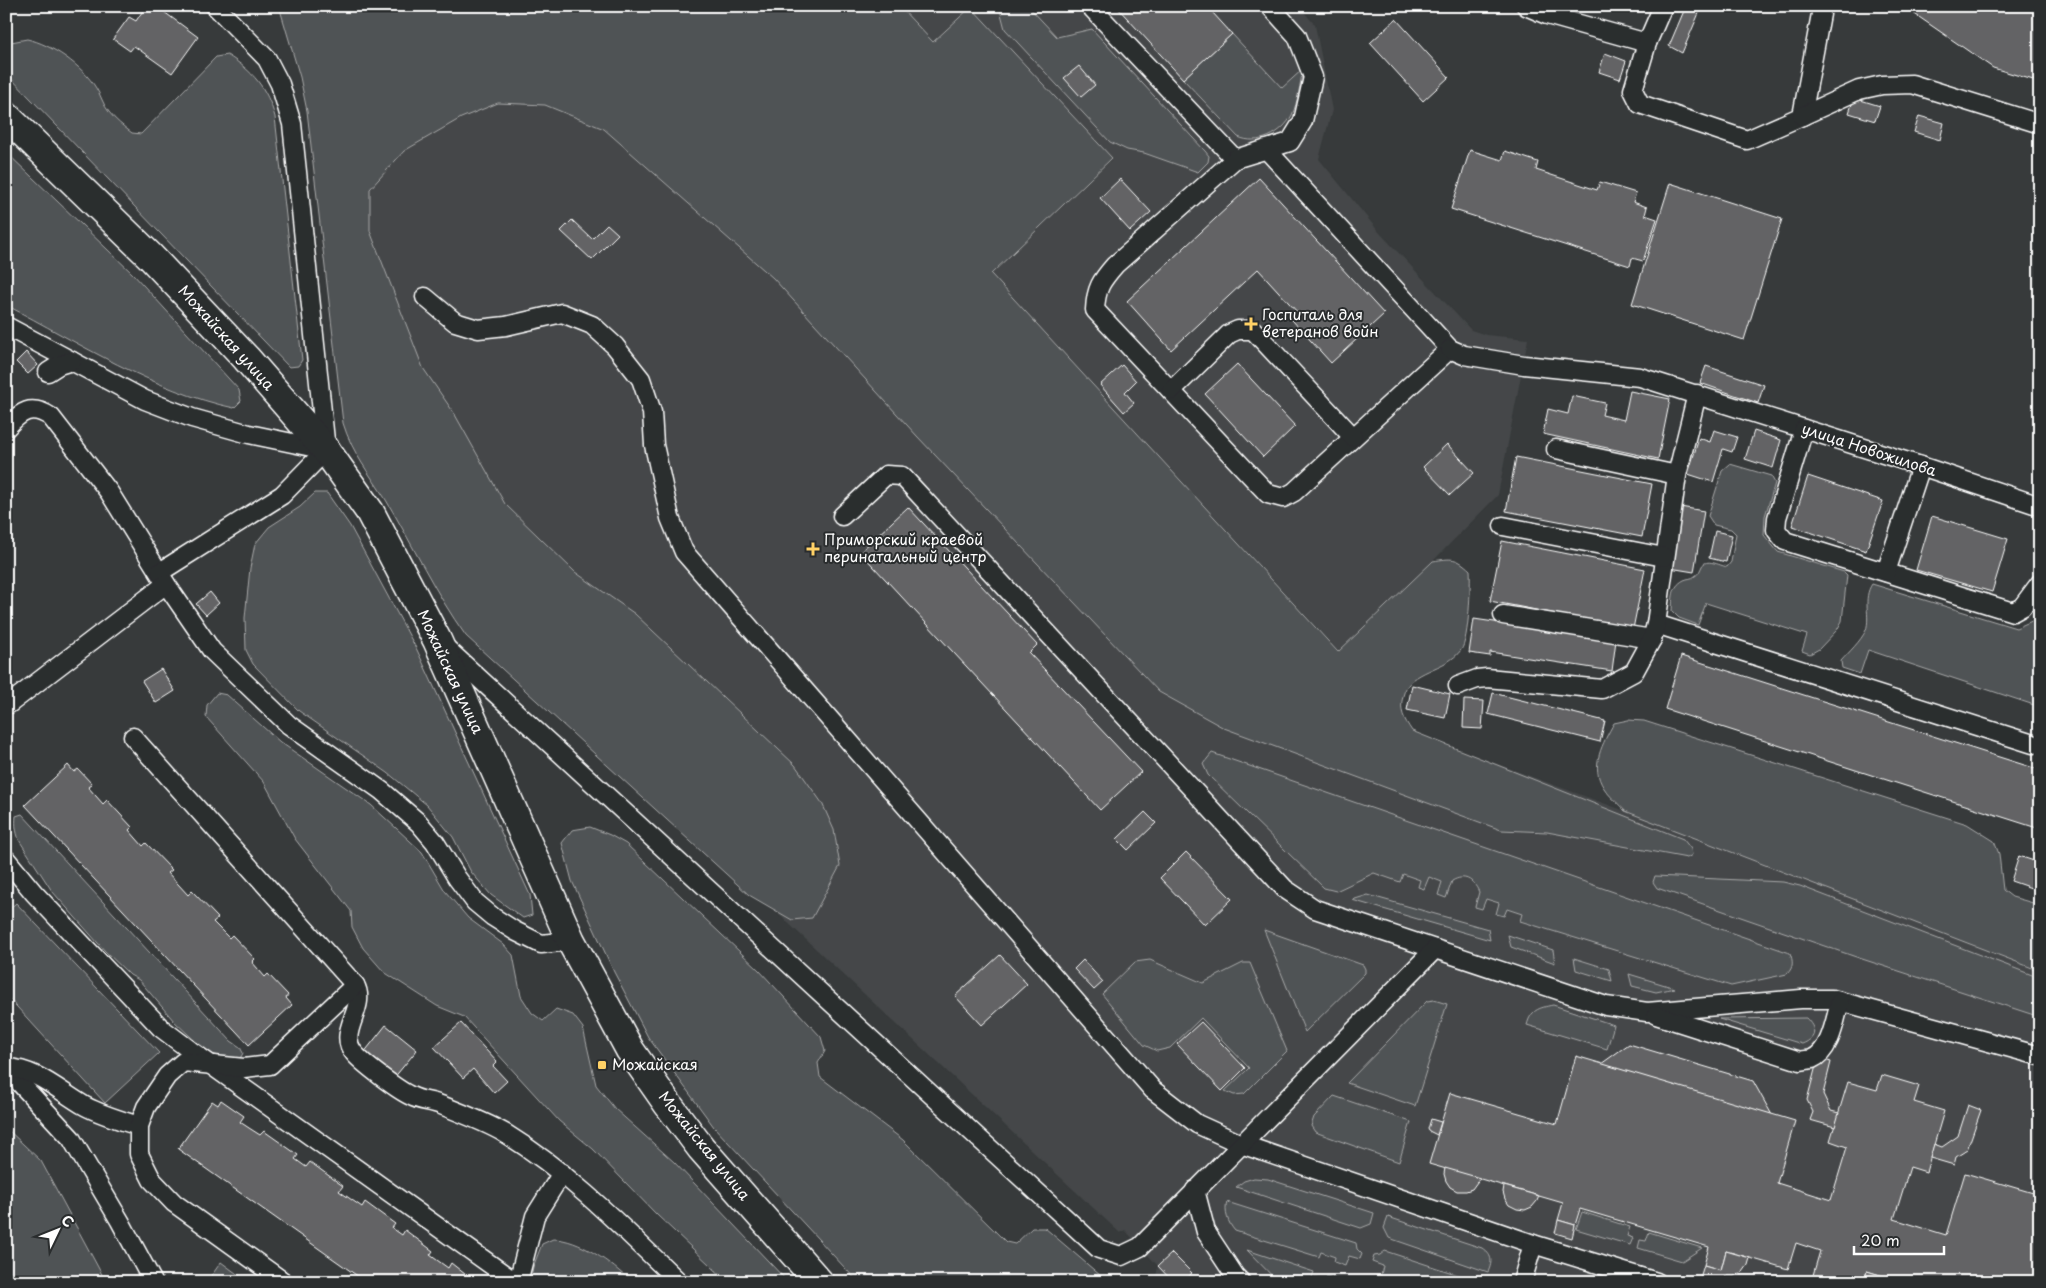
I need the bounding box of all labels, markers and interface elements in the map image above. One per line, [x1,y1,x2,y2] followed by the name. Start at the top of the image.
[173,279,281,395] street label: Можайская улица
[1262,302,1379,342] place label: Госпиталь для ветеранов войн
[1244,317,1258,331] marker: Госпиталь для ветеранов войн
[1799,416,1940,481] street label: улица Новожилова
[824,527,986,567] place label: Приморский краевой перинатальный центр
[806,542,820,556] marker: Приморский краевой перинатальный центр
[412,605,490,738] street label: Можайская улица
[612,1052,698,1075] place label: Можайская
[596,1059,608,1071] marker: Можайская
[654,1085,757,1205] street label: Можайская улица
[32,1206,82,1256] north arrow
[57,1210,79,1232] text: С
[1854,1223,1944,1255] scale bar
[1861,1228,1900,1251] text: 20 m

